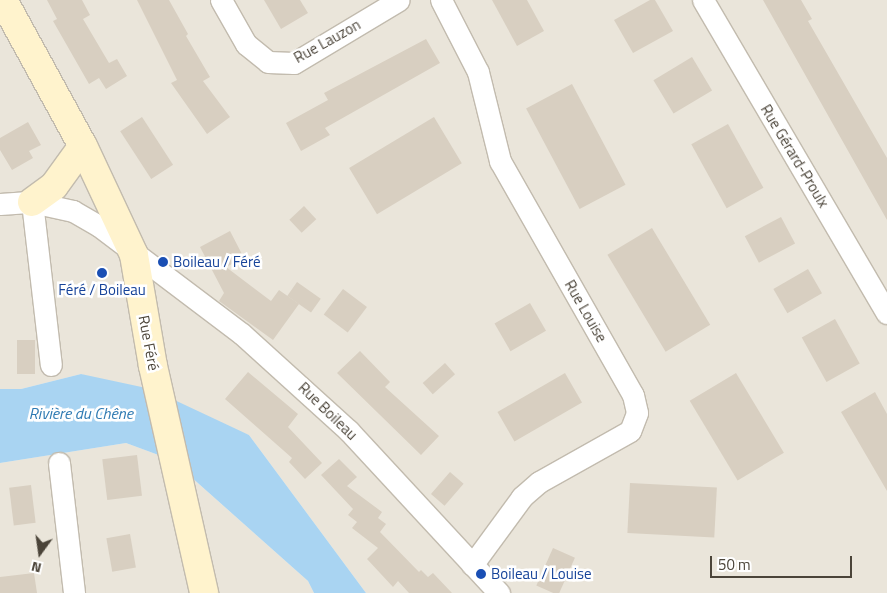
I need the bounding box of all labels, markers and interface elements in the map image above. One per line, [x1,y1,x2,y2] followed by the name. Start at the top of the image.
[291,15,363,67] street label: Rue Lauzon
[757,101,833,211] street label: Rue Gérard-Proulx
[173,253,261,271] place label: Boileau / Féré
[157,256,169,268] marker: Boileau / Féré
[96,267,108,279] marker: Féré / Boileau
[561,277,611,345] street label: Rue Louise
[58,281,146,299] place label: Féré / Boileau
[135,314,163,372] street label: Rue Féré
[295,378,361,444] street label: Rue Boileau
[29,403,133,423] water label: Rivière du Chêne
[15,528,65,578] north arrow
[712,546,854,578] scale bar
[718,553,751,576] text: 50 m
[29,557,44,579] text: N
[491,565,592,583] place label: Boileau / Louise
[475,568,487,580] marker: Boileau / Louise

